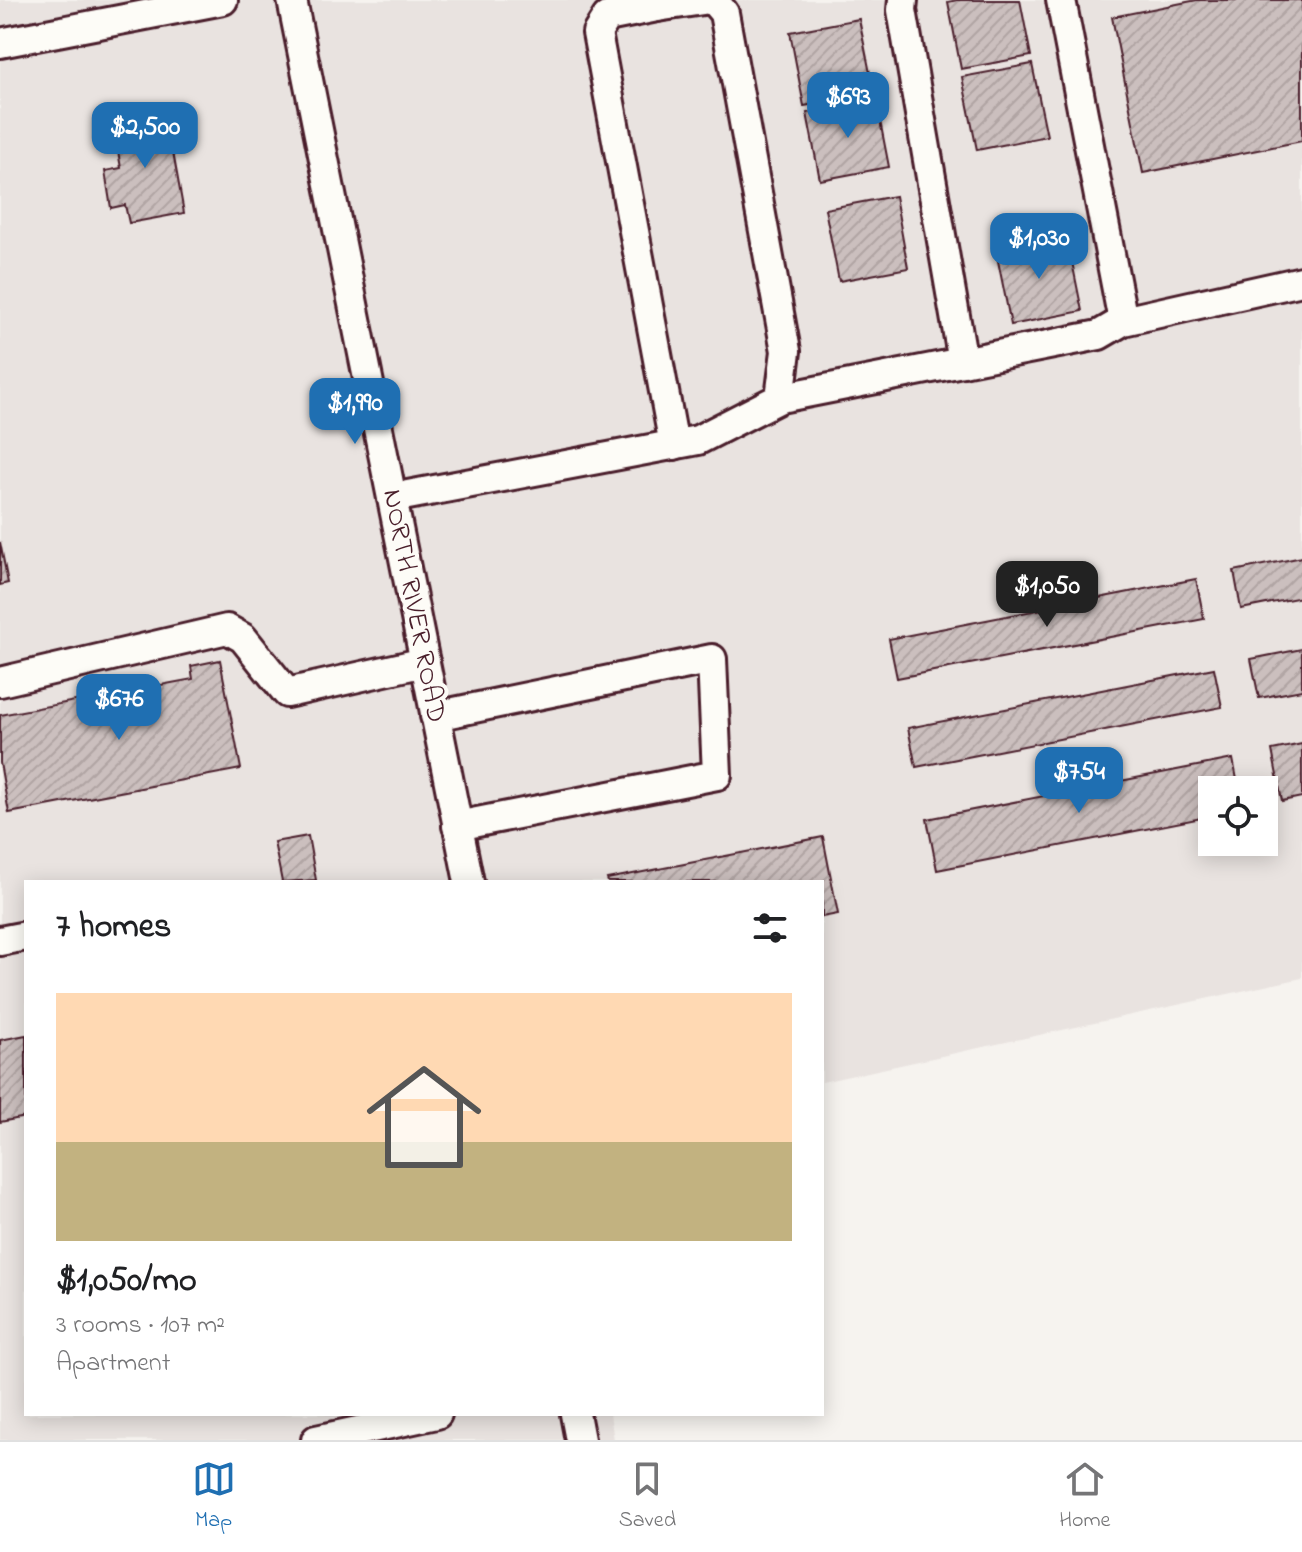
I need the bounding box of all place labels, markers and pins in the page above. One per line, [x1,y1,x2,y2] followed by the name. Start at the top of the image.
[801,72,895,140] pin: $693
[80,102,210,170] pin: $2,500
[974,213,1104,281] pin: $1,030
[290,378,420,446] pin: $1,990
[982,561,1112,629] pin: $1,050
[72,674,166,742] pin: $676
[1032,747,1126,815] pin: $754

